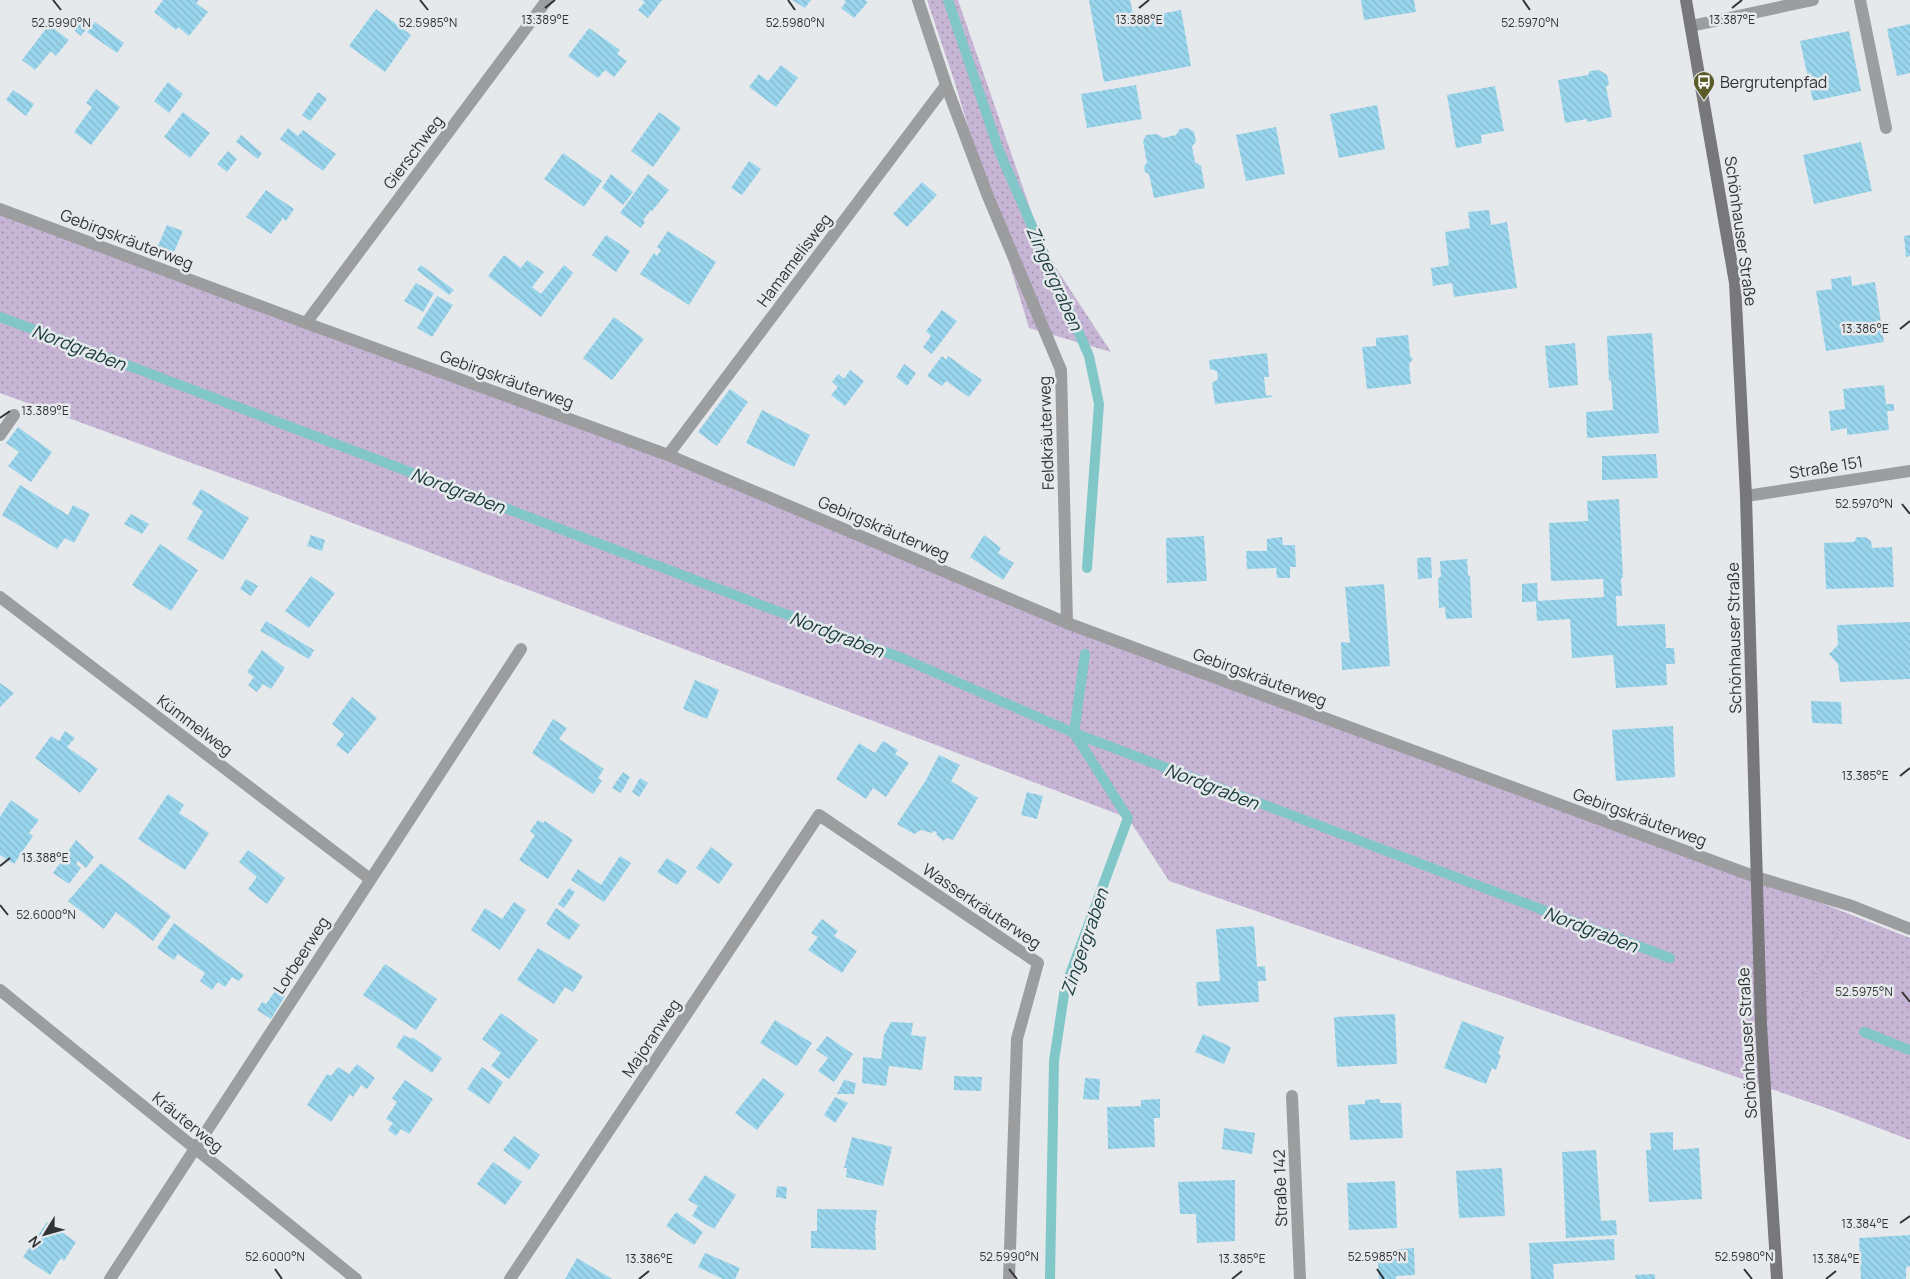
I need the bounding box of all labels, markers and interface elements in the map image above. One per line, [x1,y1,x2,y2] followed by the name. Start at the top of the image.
[521,11,569,28] text: 13.389°E
[1115,11,1163,28] text: 13.388°E
[1709,11,1755,28] text: 13.387°E
[31,14,91,31] text: 52.5990°N
[399,14,457,31] text: 52.5985°N
[766,14,824,31] text: 52.5980°N
[1501,14,1559,31] text: 52.5970°N
[1692,70,1716,101] bus stop icon: Bergrutenpfad
[1720,71,1827,93] place label: Bergrutenpfad
[378,110,448,194] street label: Gierschweg
[1720,155,1762,307] street label: Schönhauser Straße
[57,203,197,275] street label: Gebirgskräuterweg
[752,209,836,311] street label: Hamamelisweg
[1021,222,1089,335] water label: Zingergraben
[29,318,130,376] water label: Nordgraben
[1841,320,1889,337] text: 13.386°E
[437,345,577,413] street label: Gebirgskräuterweg
[1033,376,1059,490] street label: Feldkräuterweg
[21,402,69,419] text: 13.389°E
[1788,450,1864,484] street label: Straße 151
[408,461,509,519] water label: Nordgraben
[815,490,953,566] street label: Gebirgskräuterweg
[1835,495,1893,512] text: 52.5970°N
[1722,562,1746,714] street label: Schönhauser Straße
[787,605,888,663] water label: Nordgraben
[1190,643,1330,711] street label: Gebirgskräuterweg
[153,689,237,761] street label: Kümmelweg
[1162,757,1263,815] water label: Nordgraben
[1841,767,1889,784] text: 13.385°E
[1570,783,1710,851] street label: Gebirgskräuterweg
[21,849,69,866] text: 13.388°E
[918,858,1046,954] street label: Wasserkräuterweg
[1054,884,1114,999] water label: Zingergraben
[1541,900,1642,958] water label: Nordgraben
[16,906,76,923] text: 52.6000°N
[268,912,334,998] street label: Lorbeerweg
[1732,967,1762,1119] street label: Schönhauser Straße
[1835,983,1893,1000] text: 52.5975°N
[617,994,685,1082] street label: Majoranweg
[148,1087,228,1157] street label: Kräuterweg
[1268,1149,1292,1227] street label: Straße 142
[20,1209,70,1259] north arrow
[1841,1215,1889,1232] text: 13.384°E
[24,1232,45,1252] text: N
[245,1248,305,1265] text: 52.6000°N
[979,1248,1039,1265] text: 52.5990°N
[1348,1248,1406,1265] text: 52.5985°N
[1715,1248,1773,1265] text: 52.5980°N
[625,1250,673,1267] text: 13.386°E
[1218,1250,1266,1267] text: 13.385°E
[1812,1250,1860,1267] text: 13.384°E

